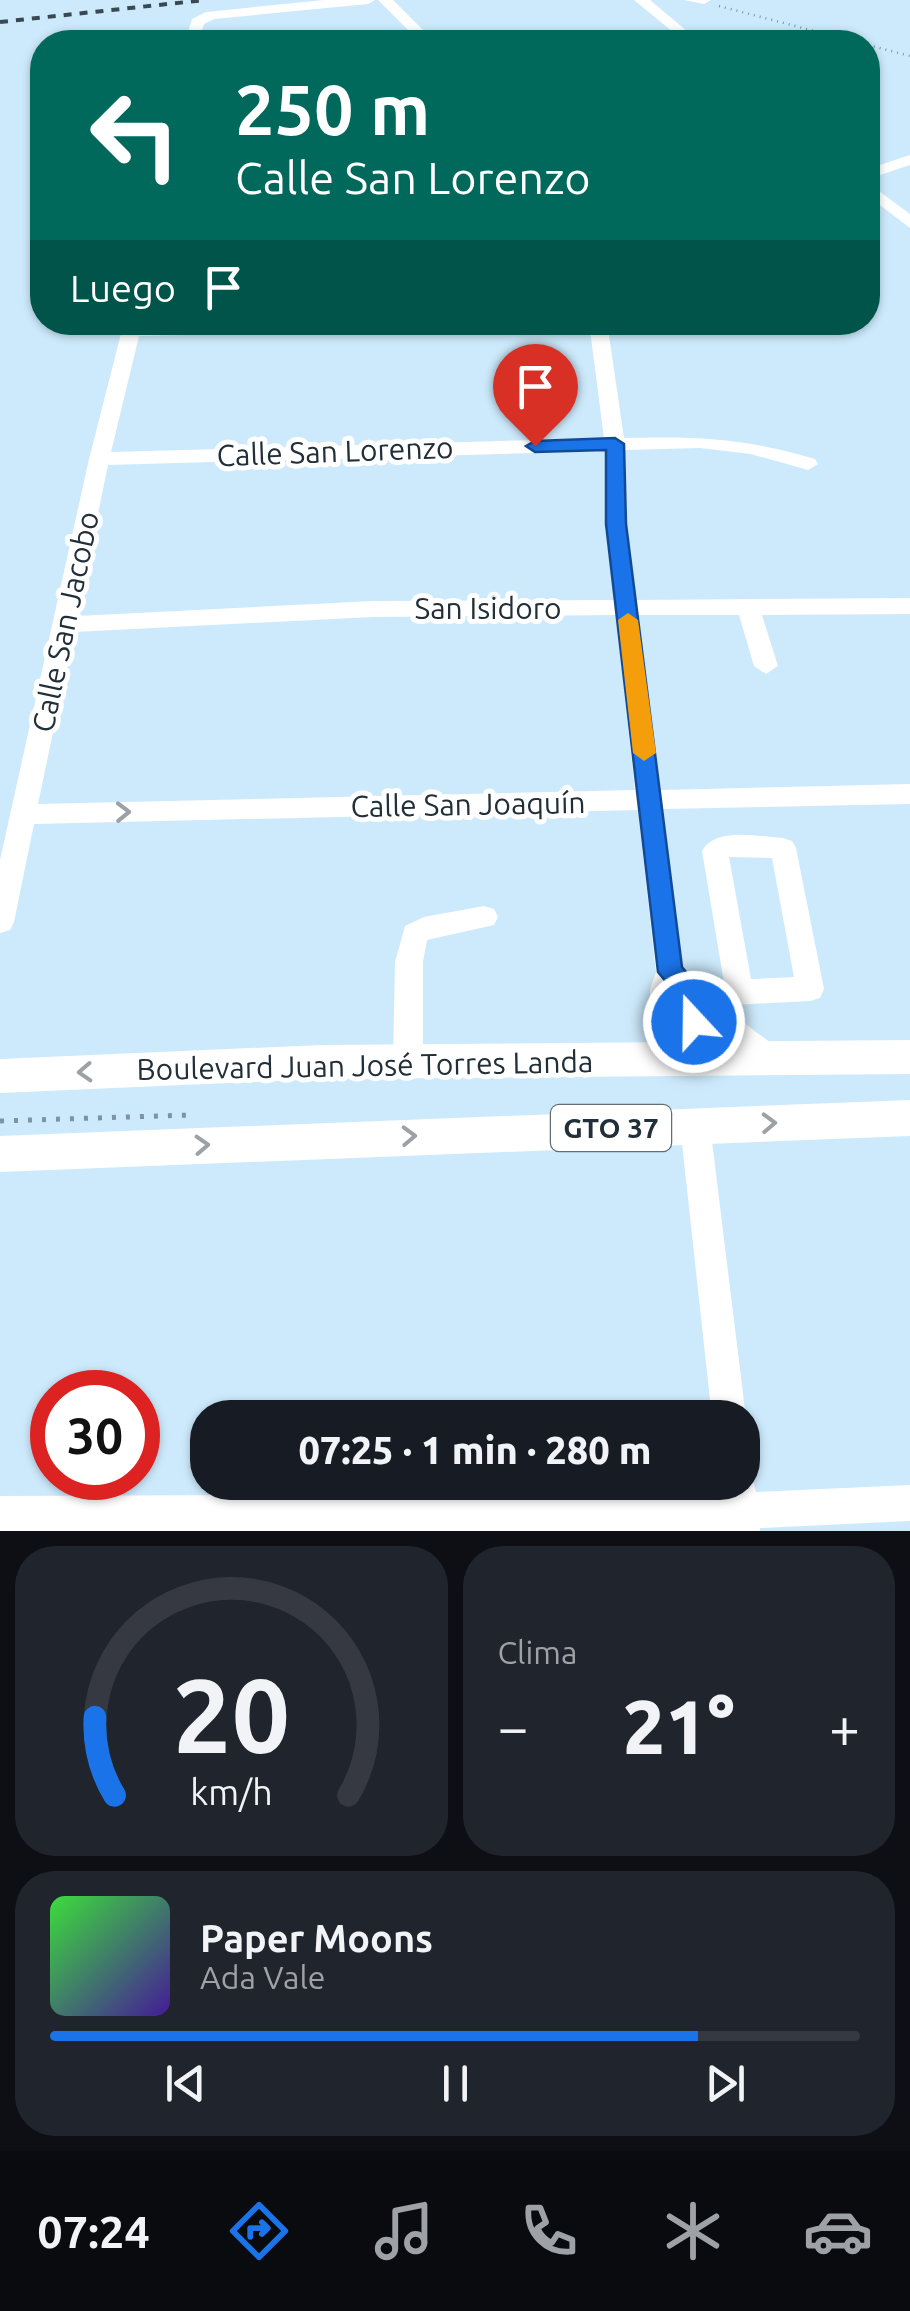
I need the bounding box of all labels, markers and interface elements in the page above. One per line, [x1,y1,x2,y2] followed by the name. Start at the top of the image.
[70,70,200,200] icon: left
[235,70,430,148] text: 250 m
[235,152,591,203] text: Calle San Lorenzo
[196,260,251,315] icon: arrive
[70,267,176,309] text: Luego
[493,344,578,447] pin
[508,359,563,414] icon: arrive
[216,430,454,472] street label: Calle San Lorenzo
[25,508,105,735] street label: Calle San Jacobo
[414,591,562,625] street label: San Isidoro
[350,785,586,823] street label: Calle San Joaquín
[116,801,131,823] one-way arrow
[642,970,746,1074] position arrow
[136,1044,594,1086] street label: Boulevard Juan José Torres Landa
[77,1062,93,1083] one-way arrow
[551,1105,671,1151] road number: GTO 37
[761,1112,777,1133] one-way arrow
[402,1126,418,1147] one-way arrow
[195,1134,211,1155] one-way arrow
[30,1370,160,1500] speed limit sign: 30
[298,1429,652,1471] text: 07:25 · 1 min · 280 m
[498,1634,577,1670] text: Clima
[173,1656,290,1773] text: 20
[623,1684,735,1768] text: 21°
[498,1696,529,1757] text: −
[829,1696,860,1757] text: +
[190,1772,273,1812] text: km/h
[200,1917,433,1959] text: Paper Moons
[200,1959,326,1995] text: Ada Vale
[158,2056,213,2111] icon: previous
[428,2056,483,2111] icon: pause
[698,2056,753,2111] icon: next
[224,2196,294,2266] icon: directions
[369,2196,439,2266] icon: music
[514,2196,584,2266] icon: phone
[658,2196,728,2266] icon: climate
[803,2196,873,2266] icon: car
[37,2206,150,2257] text: 07:24

